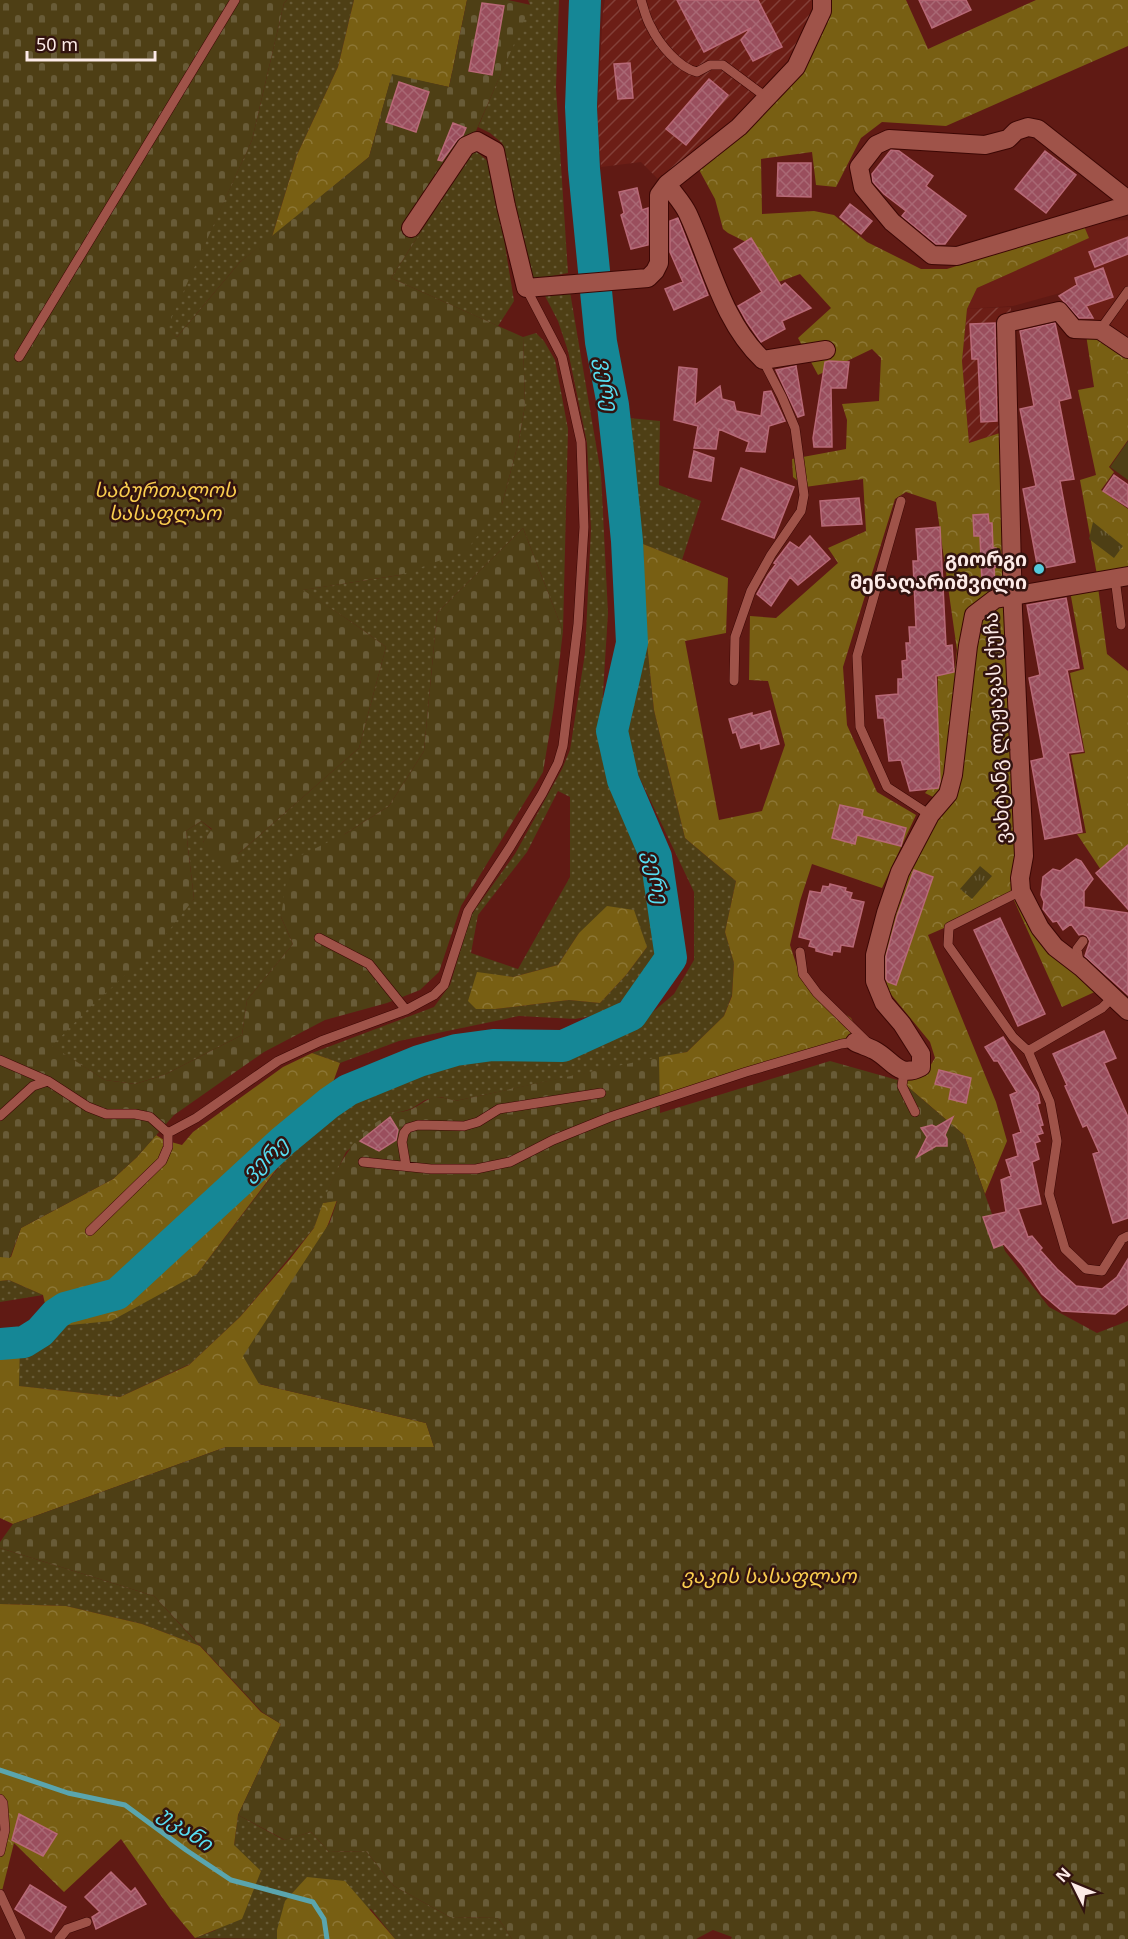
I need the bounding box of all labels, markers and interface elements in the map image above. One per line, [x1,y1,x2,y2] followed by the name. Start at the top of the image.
[27,24,154,62] scale bar
[36,32,78,56] text: 50 m
[590,355,626,413] water label: ვერე
[94,476,237,526] park label: საბურთალოს სასაფლაო
[850,545,1027,595] place label: გიორგი მენაღარიშვილი
[1032,562,1046,576] marker: გიორგი მენაღარიშვილი
[976,611,1016,845] street label: ვახტანგ ლეჟავას ქუჩა
[638,848,676,907] water label: ვერე
[235,1129,294,1186] water label: ვერე
[682,1562,857,1589] park label: ვაკის სასაფლაო
[153,1799,220,1857] water label: უკანი
[1044,1855,1104,1915] north arrow
[1051,1863,1075,1887] text: N

